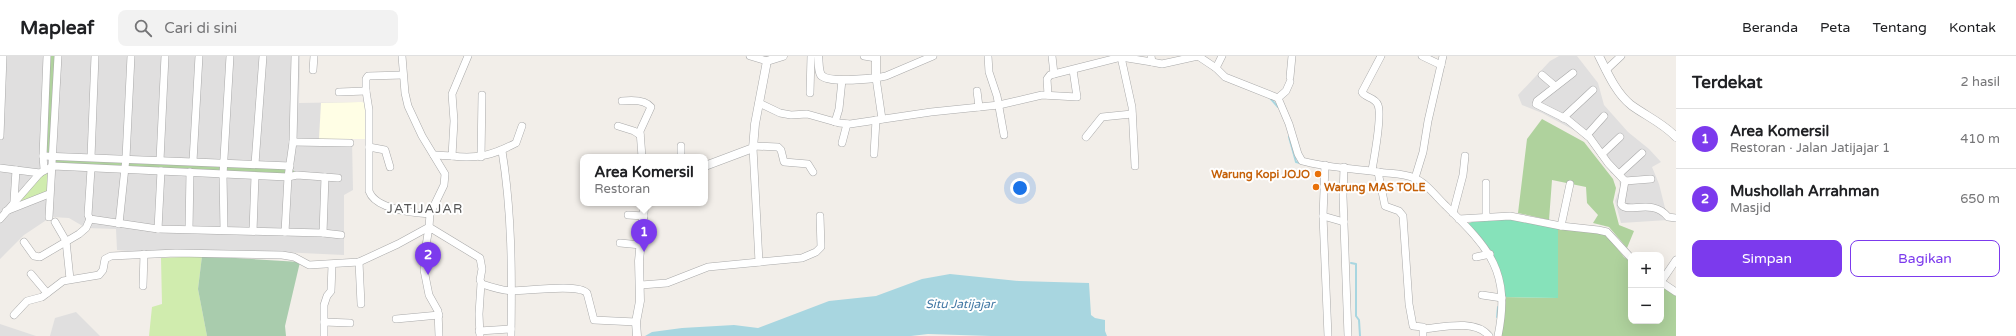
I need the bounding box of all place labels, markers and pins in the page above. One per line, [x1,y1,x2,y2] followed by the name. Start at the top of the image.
[1211,168,1310,182] place label: Warung Kopi JOJO
[1313,169,1323,179] marker: Warung Kopi JOJO
[1324,181,1425,195] place label: Warung MAS TOLE
[1311,182,1321,192] marker: Warung MAS TOLE
[631,219,657,252] pin: 1
[415,242,441,275] pin: 2

